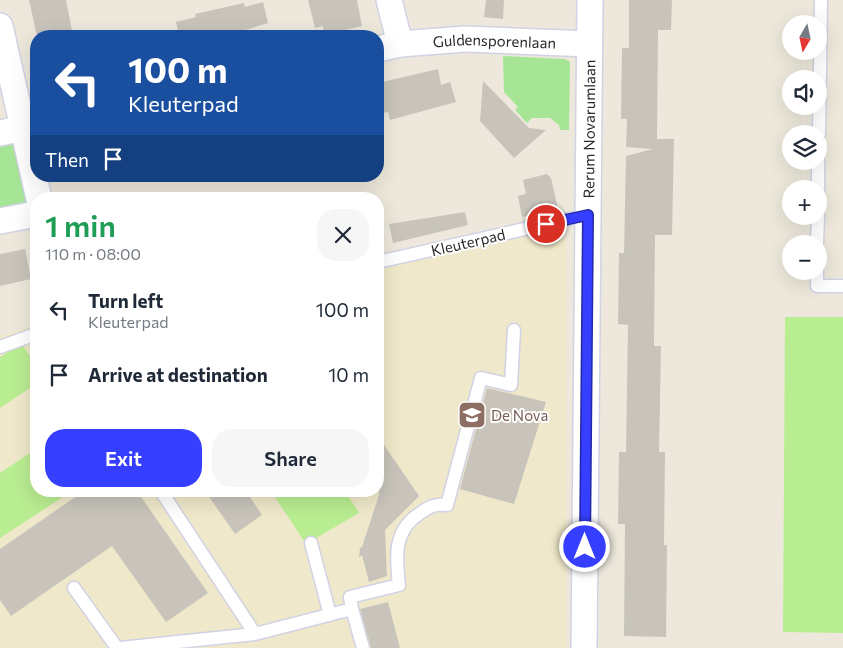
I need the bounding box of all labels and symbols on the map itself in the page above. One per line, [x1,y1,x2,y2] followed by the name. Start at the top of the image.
[782,15,828,60] north arrow
[432,30,556,52] street label: Guldensporenlaan
[579,59,598,199] street label: Rerum Novarumlaan
[525,203,567,245] pin
[429,225,507,259] street label: Kleuterpad
[457,400,487,430] school or university icon: De Nova
[491,406,548,424] place label: De Nova
[558,520,610,572] position arrow

